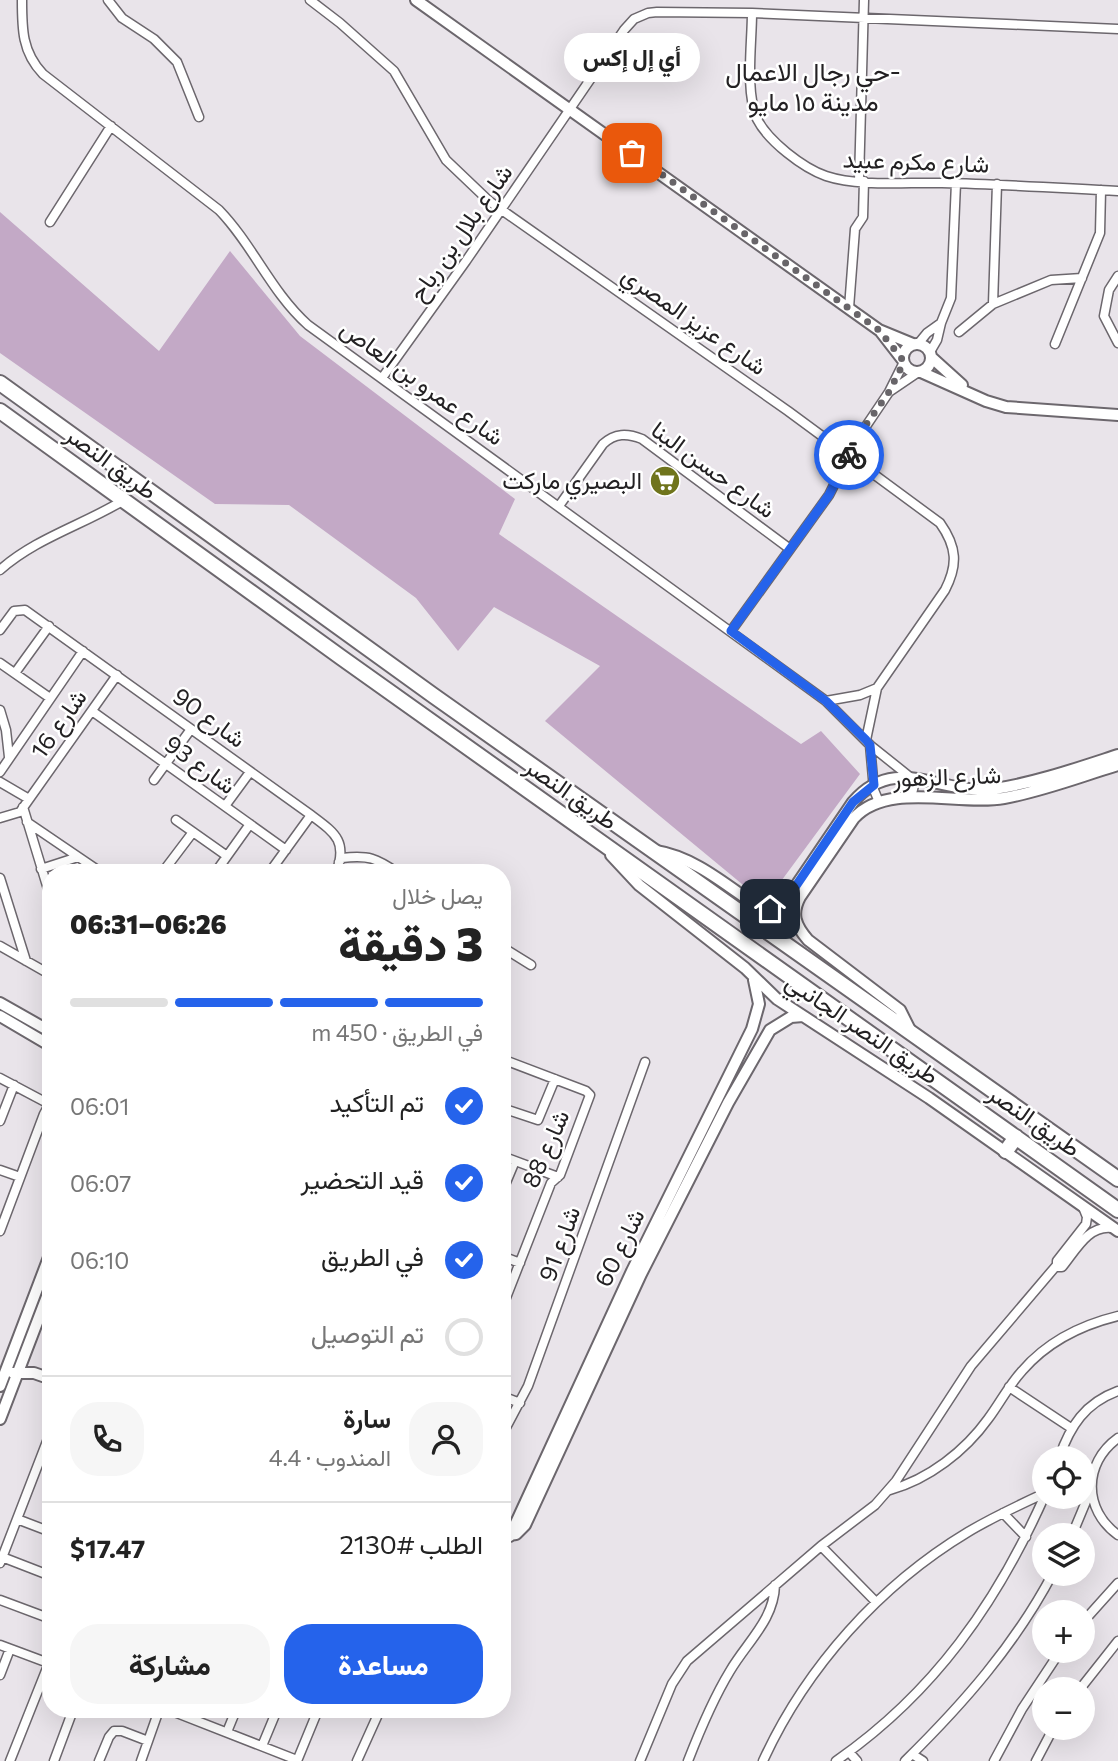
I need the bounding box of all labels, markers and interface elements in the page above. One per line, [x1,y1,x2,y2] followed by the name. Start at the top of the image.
[564,34,700,83] callout: أي إل إكس
[583,43,681,71] text: أي إل إكس
[725,55,901,118] district label: حي رجال الاعمال- مدينة ١٥ مايو
[602,123,662,183] pin
[613,134,651,172] icon: bag
[842,143,990,181] street label: شارع مكرم عبيد
[402,158,520,308] street label: شارع بلال بن رباح
[614,259,773,385] street label: شارع عزيز المصري
[334,313,510,453] street label: شارع عمرو بن العاص
[644,414,782,526] street label: شارع حسن البنا
[59,418,163,506] street label: طريق النصر
[814,420,884,490] courier
[830,436,868,474] icon: bike
[648,464,682,498] supermarket icon: البصيري ماركت
[502,465,642,500] place label: البصيري ماركت
[166,681,252,755] street label: شارع 90
[24,683,94,765] street label: شارع 16
[158,728,242,802] street label: شارع 93
[518,750,624,837] street label: طريق النصر
[891,759,1002,795] street label: شارع الزهور
[740,879,800,939] pin
[392,881,483,909] text: يصل خلال
[751,890,789,928] icon: home
[70,908,227,939] text: 06:26–06:31
[338,914,483,970] text: 3 دقيقة
[777,966,945,1095] street label: طريق النصر الجانبي
[311,1018,483,1046] text: في الطريق · 450 m
[981,1077,1087,1164] street label: طريق النصر
[329,1086,424,1117] text: تم التأكيد
[445,1087,483,1125] icon: check
[70,1092,129,1120] text: 06:01
[515,1105,577,1193] street label: شارع 88
[301,1163,424,1194] text: قيد التحضير
[445,1164,483,1202] icon: check
[70,1169,131,1197] text: 06:07
[532,1202,588,1286] street label: شارع 91
[587,1204,653,1292] street label: شارع 60
[321,1240,424,1271] text: في الطريق
[445,1241,483,1279] icon: check
[70,1246,129,1274] text: 06:10
[311,1317,424,1348] text: تم التوصيل
[70,1402,144,1476] button: phone
[343,1402,391,1433] text: سارة
[409,1402,483,1476] button: person
[269,1443,391,1471] text: المندوب · 4.4
[1032,1446,1095,1740] map controls
[1032,1446,1095,1509] button: locate
[1032,1523,1095,1586] button: layers
[339,1528,483,1559] text: الطلب #2130
[70,1532,145,1563] text: $17.47
[1032,1600,1095,1663] button: +
[70,1624,270,1704] button: مشاركة
[284,1624,483,1704] button: مساعدة
[1032,1677,1095,1740] button: −

